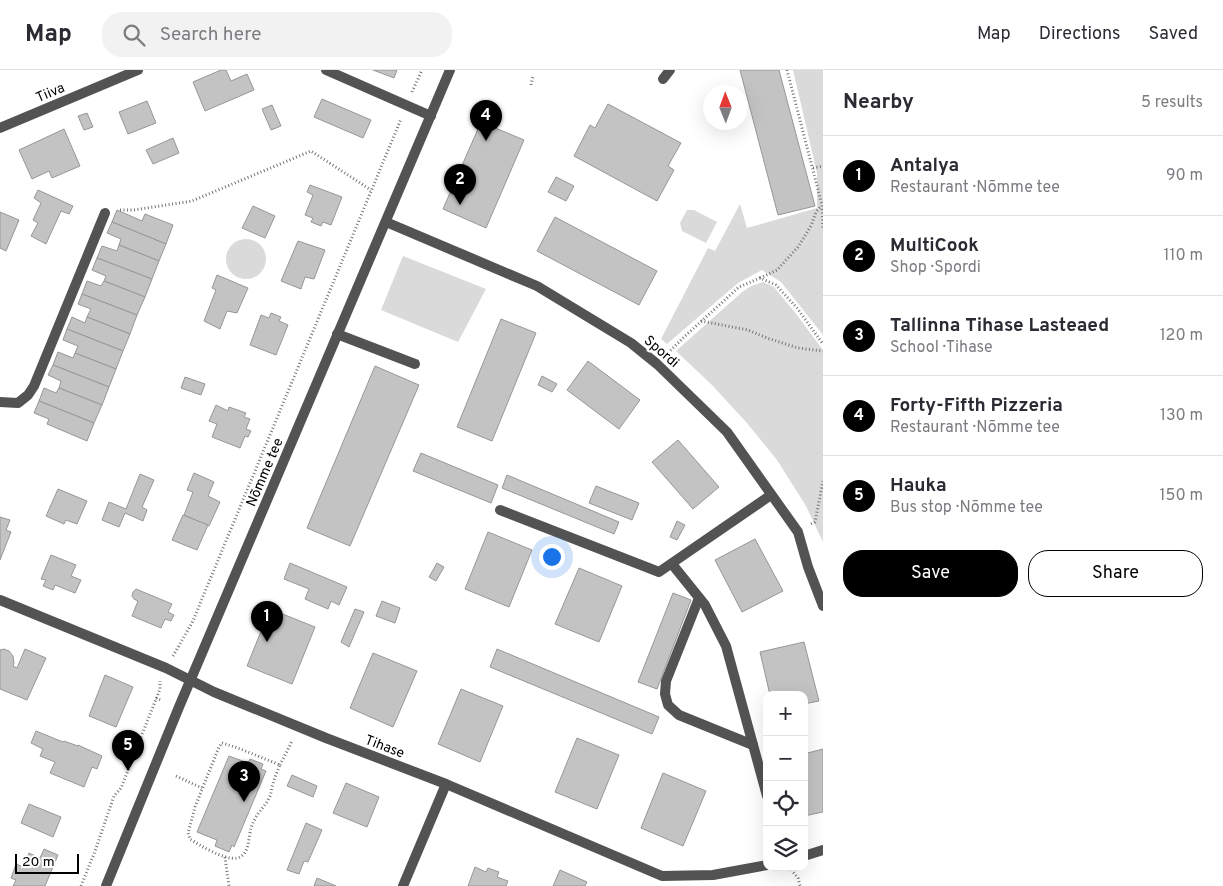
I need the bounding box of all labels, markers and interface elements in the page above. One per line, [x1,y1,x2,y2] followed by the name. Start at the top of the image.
[102,12,452,57] search box
[25,20,72,50] text: Map
[120,21,148,49] icon: search
[160,23,261,47] text: Search here
[977,23,1011,46] text: Map
[1039,23,1121,46] text: Directions
[1149,23,1198,46] text: Saved
[34,80,67,107] street label: Tiiva
[703,85,748,130] north arrow
[843,89,914,116] text: Nearby
[1141,93,1203,113] text: 5 results
[470,100,502,141] pin: 4
[890,154,959,178] text: Antalya
[444,164,476,205] pin: 2
[856,166,862,186] text: 1
[1166,166,1203,186] text: 90 m
[890,178,1060,198] text: Restaurant · Nõmme tee
[890,234,979,258] text: MultiCook
[854,246,864,266] text: 2
[1163,246,1203,266] text: 110 m
[890,258,981,278] text: Shop · Spordi
[890,314,1109,338] text: Tallinna Tihase Lasteaed
[854,326,864,346] text: 3
[1160,326,1203,346] text: 120 m
[640,332,682,372] street label: Spordi
[890,338,993,358] text: School · Tihase
[890,394,1063,418] text: Forty-Fifth Pizzeria
[854,406,864,426] text: 4
[1160,406,1203,426] text: 130 m
[890,418,1060,438] text: Restaurant · Nõmme tee
[243,436,287,510] street label: Nõmme tee
[890,474,947,498] text: Hauka
[854,486,864,506] text: 5
[1160,486,1203,506] text: 150 m
[890,498,1043,518] text: Bus stop · Nõmme tee
[539,544,565,570] your location
[843,550,1018,597] button: Save
[1028,550,1203,597] button: Share
[251,601,283,642] pin: 1
[763,691,808,871] map controls
[763,691,808,736] button: +
[112,730,144,771] pin: 5
[362,732,407,763] street label: Tihase
[763,736,808,781] button: −
[228,761,260,802] pin: 3
[763,781,808,826] button: locate
[763,826,808,871] button: layers
[15,851,79,874] scale bar
[22,854,55,871] text: 20 m

